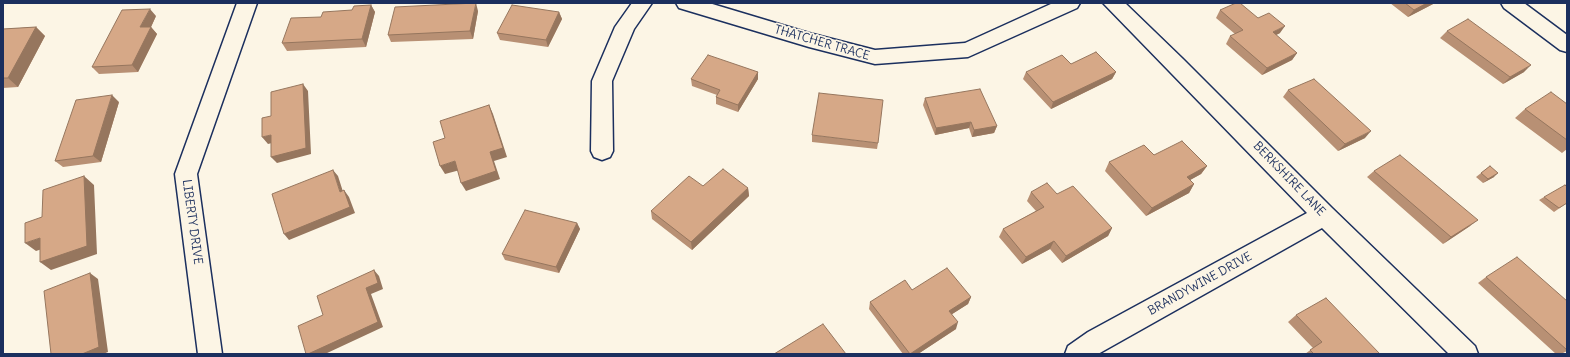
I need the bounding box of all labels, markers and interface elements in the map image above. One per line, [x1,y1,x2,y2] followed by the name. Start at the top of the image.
[773,23,871,63] street label: THATCHER TRACE
[1250,139,1328,219] street label: BERKSHIRE LANE
[179,179,205,265] street label: LIBERTY DRIVE
[1145,249,1255,319] street label: BRANDYWINE DRIVE

